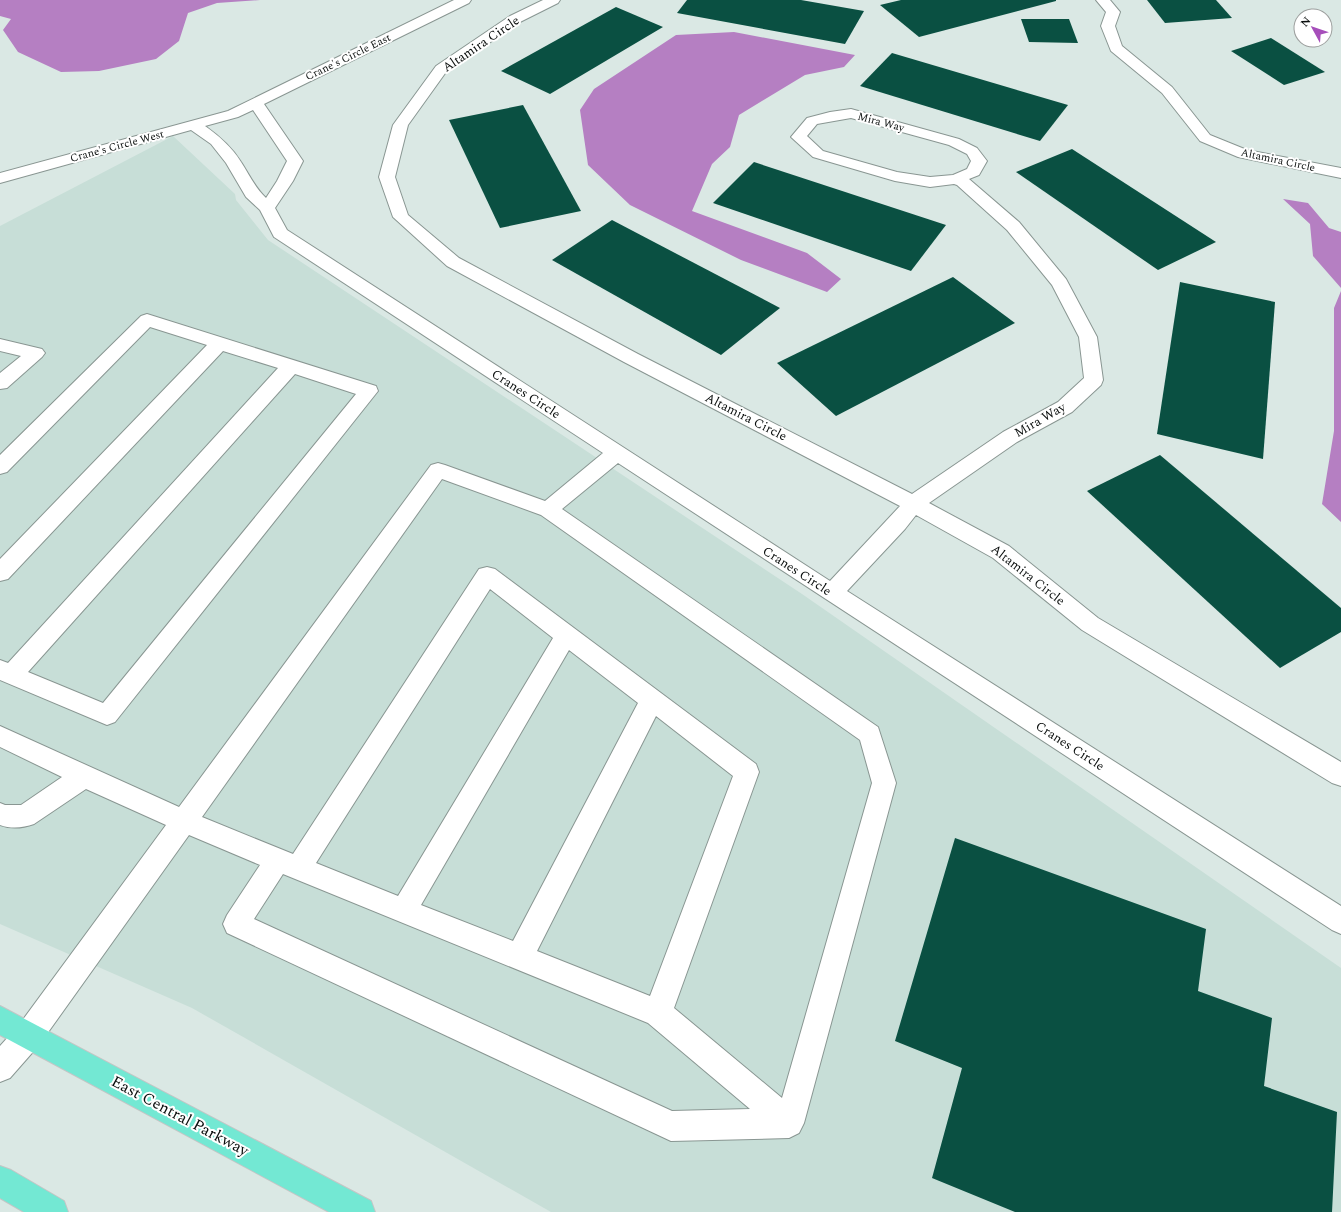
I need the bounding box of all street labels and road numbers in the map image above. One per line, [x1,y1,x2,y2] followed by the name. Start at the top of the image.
[438,11,524,77] street label: Altamira Circle
[302,29,394,85] street label: Crane's Circle East
[856,108,907,137] street label: Mira Way
[68,125,166,167] street label: Crane's Circle West
[1239,144,1317,176] street label: Altamira Circle
[487,364,565,424] street label: Cranes Circle
[702,388,790,446] street label: Altamira Circle
[1011,397,1070,443] street label: Mira Way
[987,540,1069,610] street label: Altamira Circle
[758,541,836,601] street label: Cranes Circle
[1031,716,1109,776] street label: Cranes Circle
[107,1070,254,1163] street label: East Central Parkway

